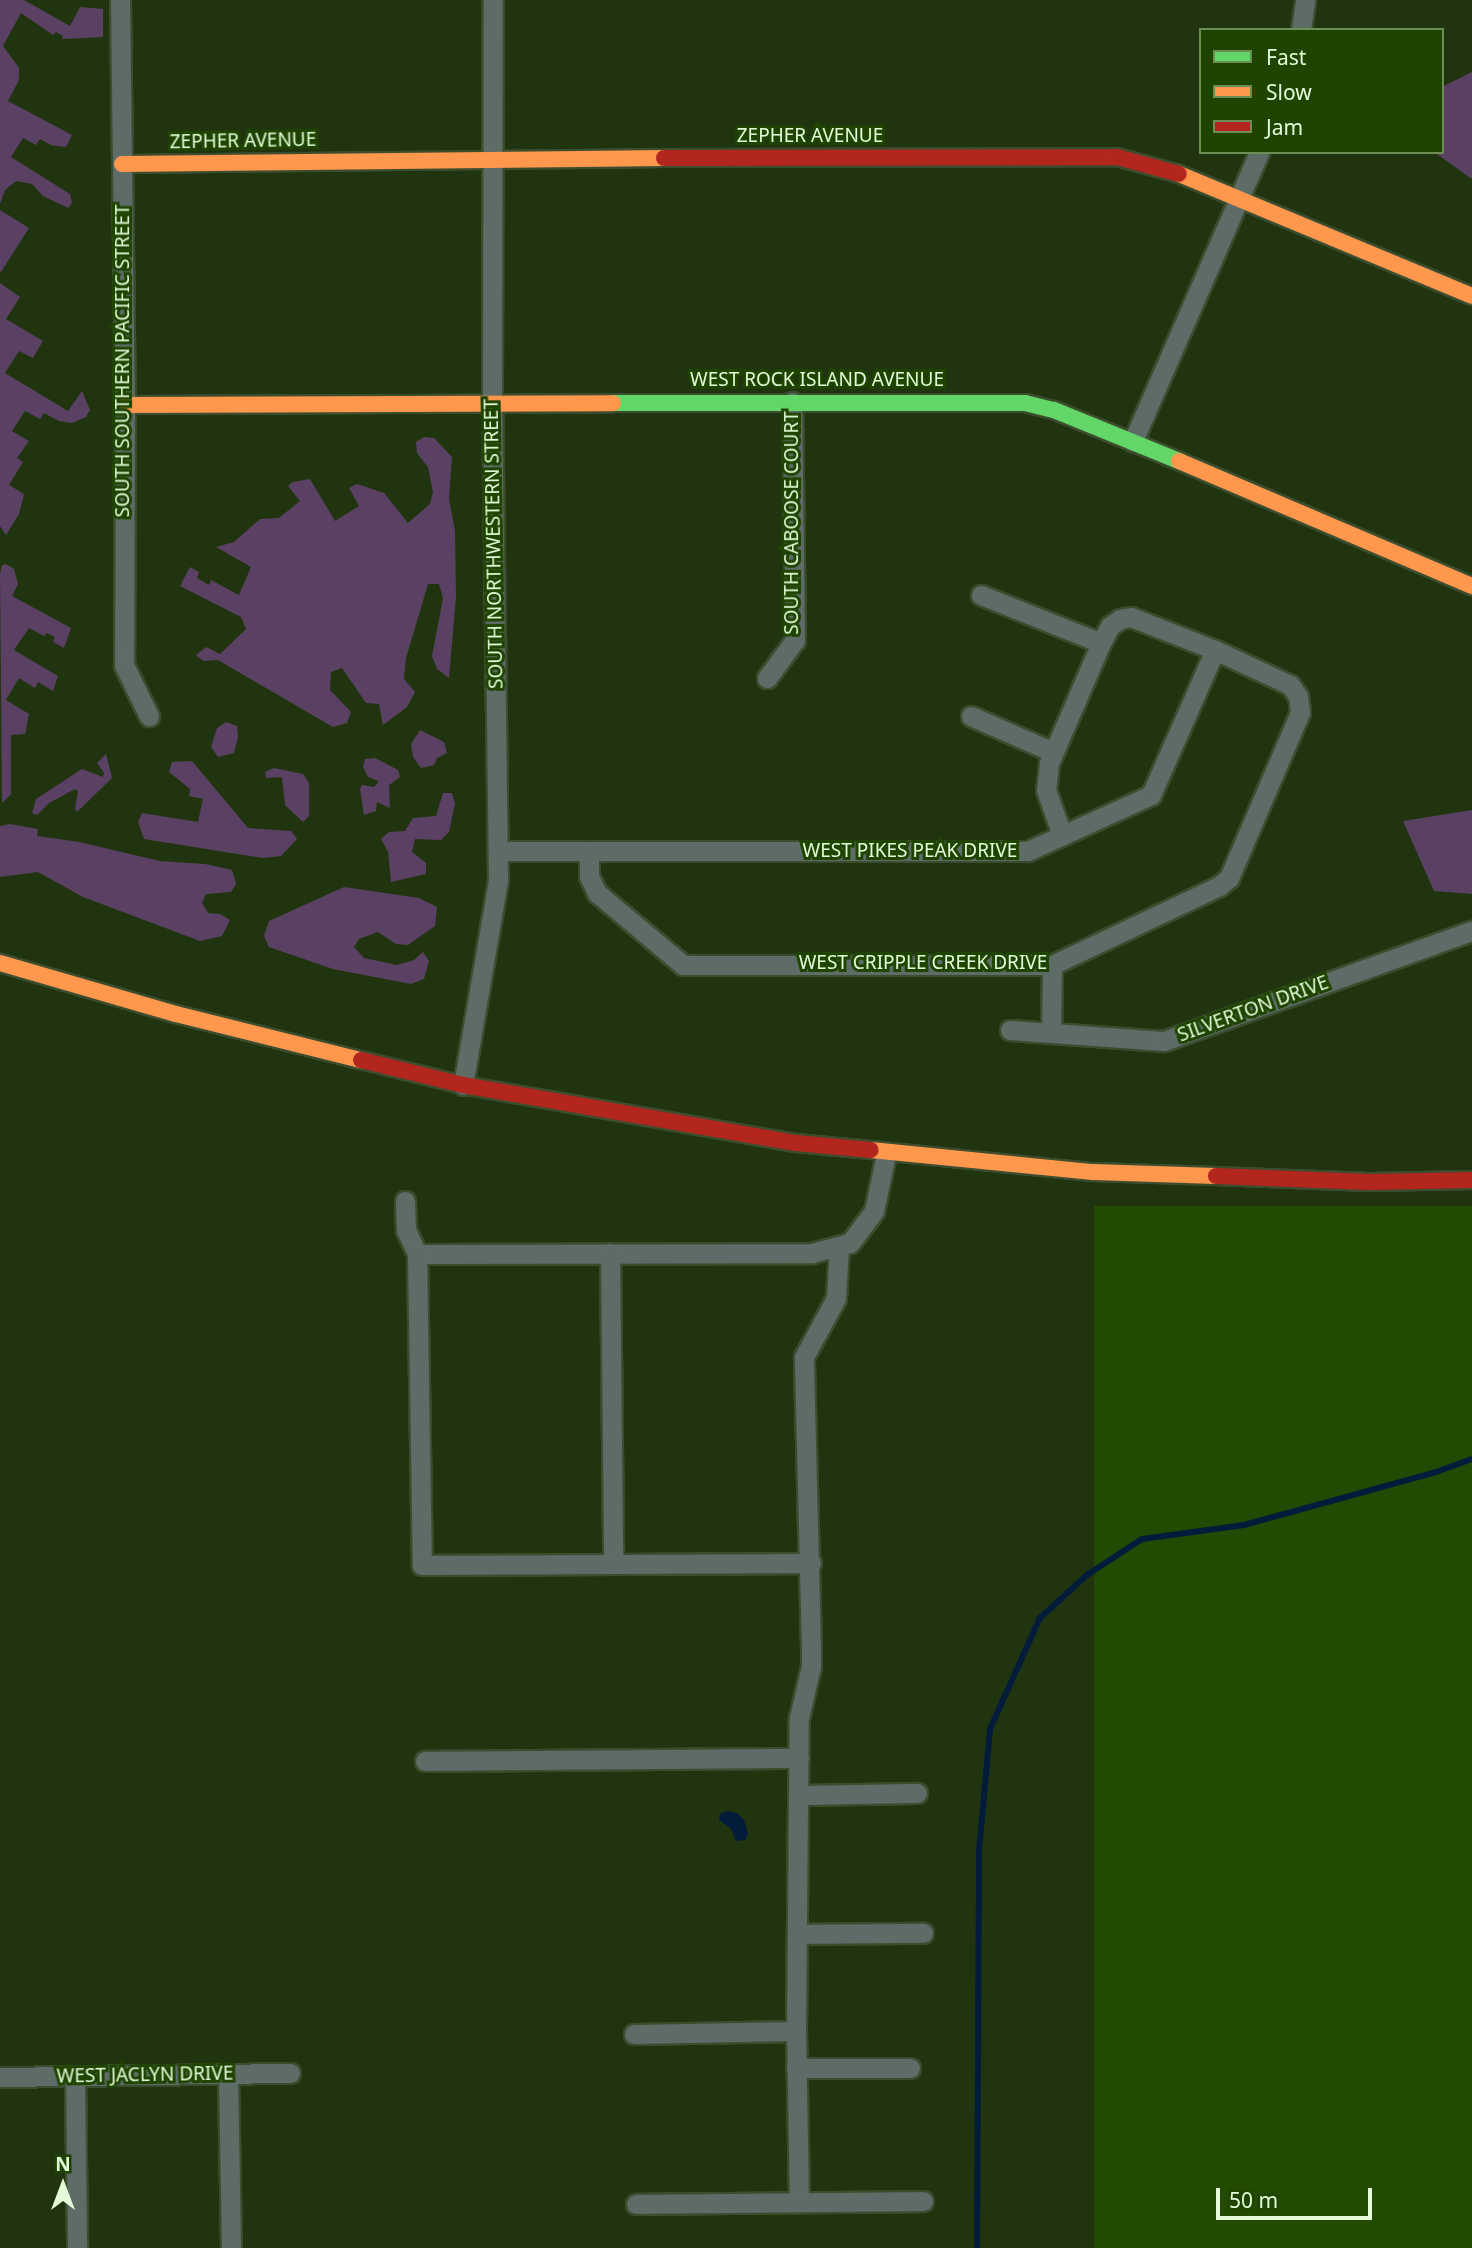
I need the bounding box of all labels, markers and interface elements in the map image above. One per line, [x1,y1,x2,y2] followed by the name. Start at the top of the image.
[1199,28,1444,154] legend
[1266,43,1306,71] text: Fast
[1266,78,1312,106] text: Slow
[1266,113,1303,141] text: Jam
[737,125,883,147] street label: ZEPHER AVENUE
[170,128,316,154] street label: ZEPHER AVENUE
[112,205,134,517] street label: SOUTH SOUTHERN PACIFIC STREET
[690,369,944,391] street label: WEST ROCK ISLAND AVENUE
[480,399,508,689] street label: SOUTH NORTHWESTERN STREET
[781,411,803,635] street label: SOUTH CABOOSE COURT
[803,840,1017,862] street label: WEST PIKES PEAK DRIVE
[799,952,1047,974] street label: WEST CRIPPLE CREEK DRIVE
[1175,971,1331,1047] street label: SILVERTON DRIVE
[56,2062,234,2088] street label: WEST JACLYN DRIVE
[28,2150,98,2220] north arrow
[55,2151,71,2177] text: N
[1220,2174,1376,2218] scale bar
[1229,2186,1278,2214] text: 50 m

